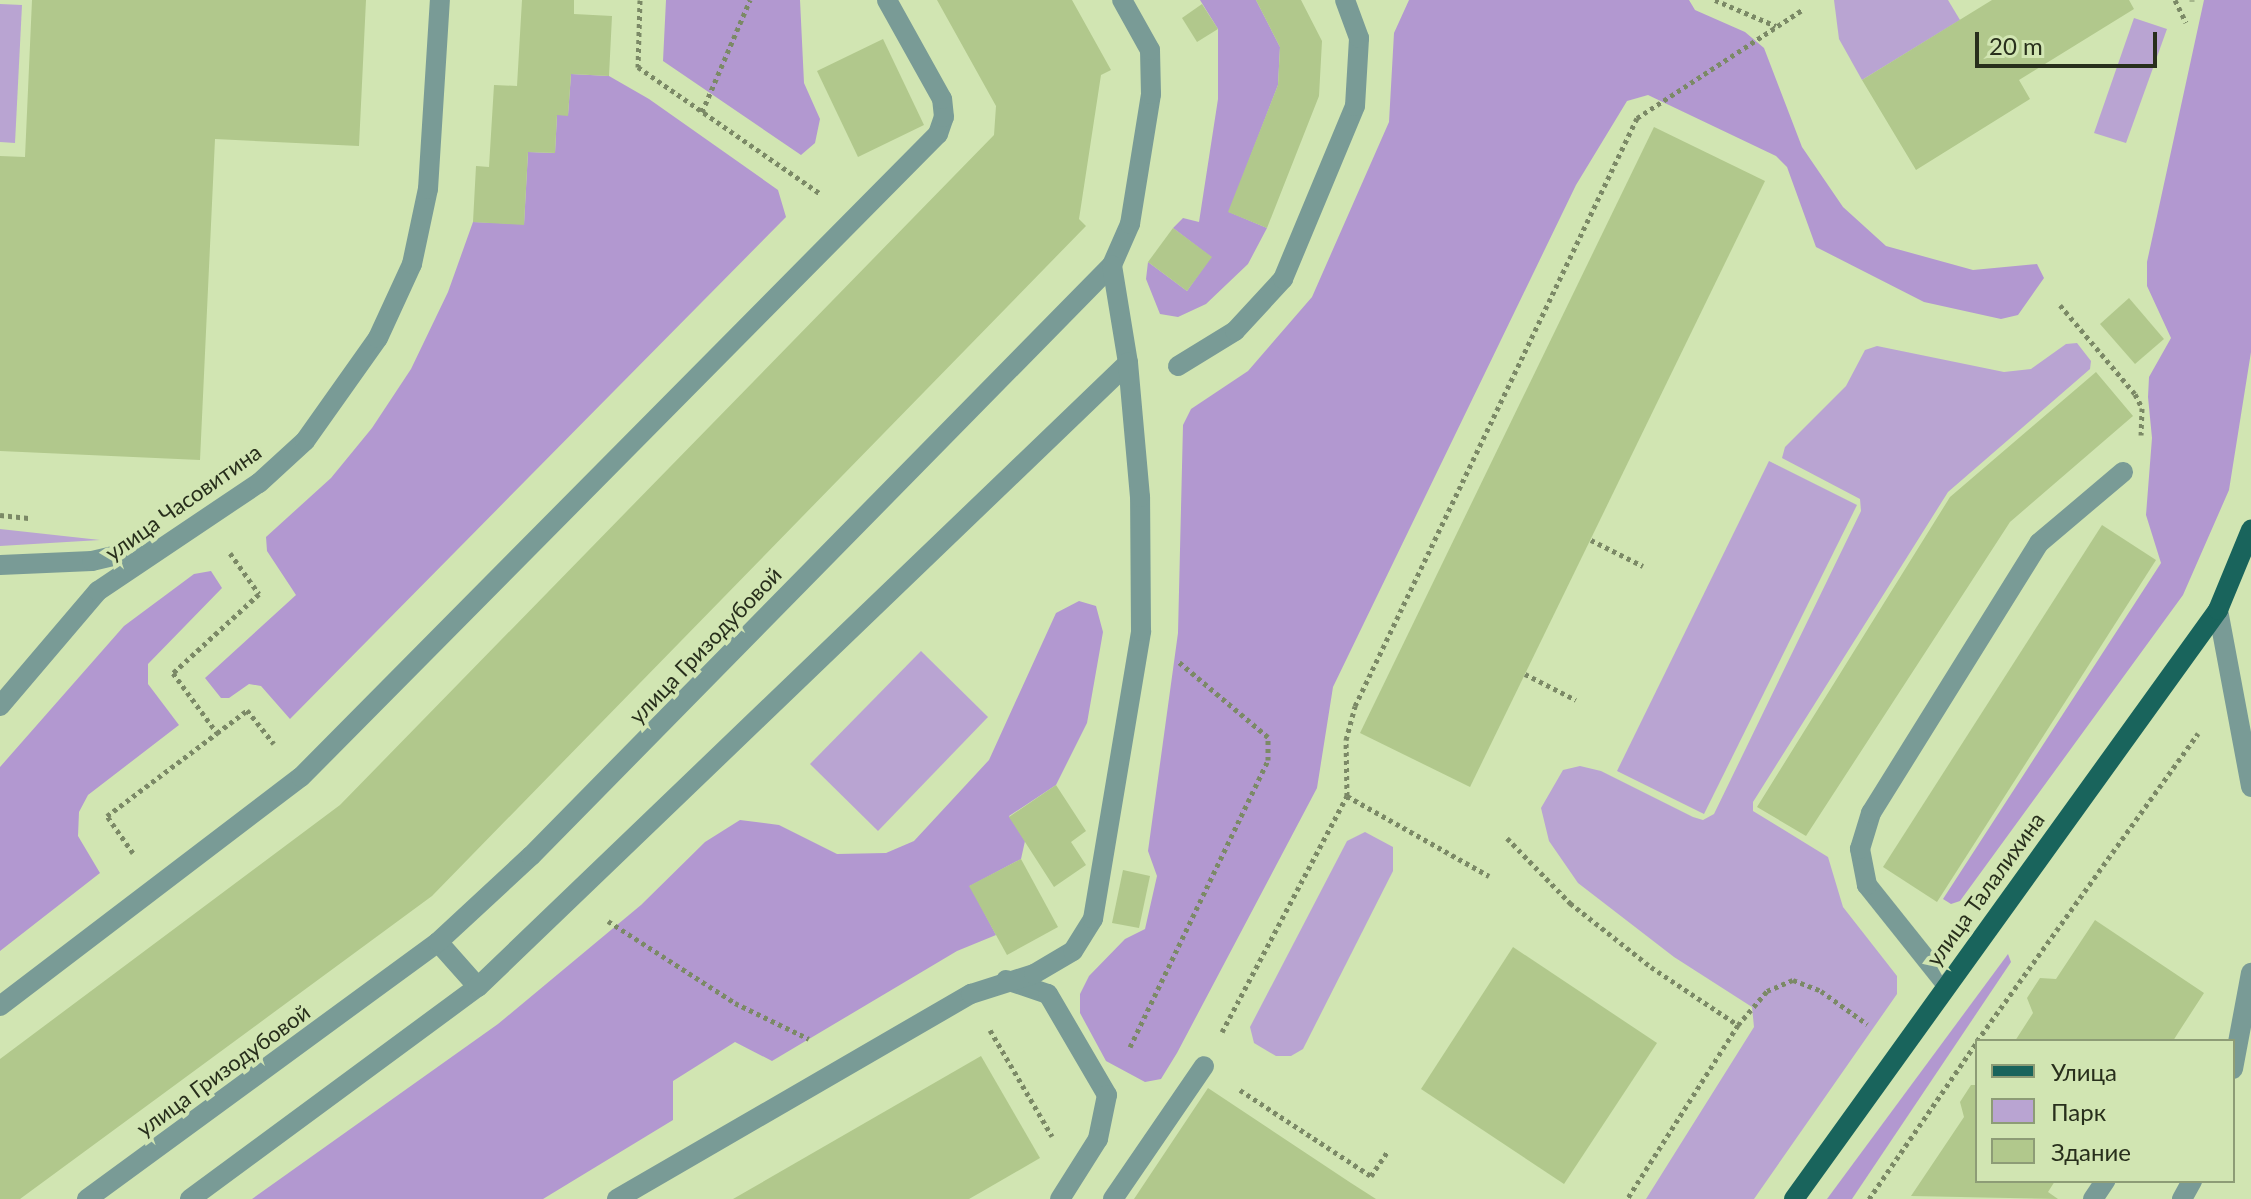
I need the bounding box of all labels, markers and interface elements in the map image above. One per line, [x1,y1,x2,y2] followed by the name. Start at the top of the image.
[1979,16,2161,66] scale bar
[1989,31,2043,60] text: 20 m
[100,438,266,566] street label: улица Часовитина
[623,561,787,729] street label: улица Гризодубовой
[1920,807,2050,971] street label: улица Талалихина
[131,998,315,1142] street label: улица Гризодубовой
[1975,1039,2235,1183] legend
[2051,1057,2117,1086] text: Улица
[2051,1097,2106,1126] text: Парк
[2051,1137,2131,1166] text: Здание

